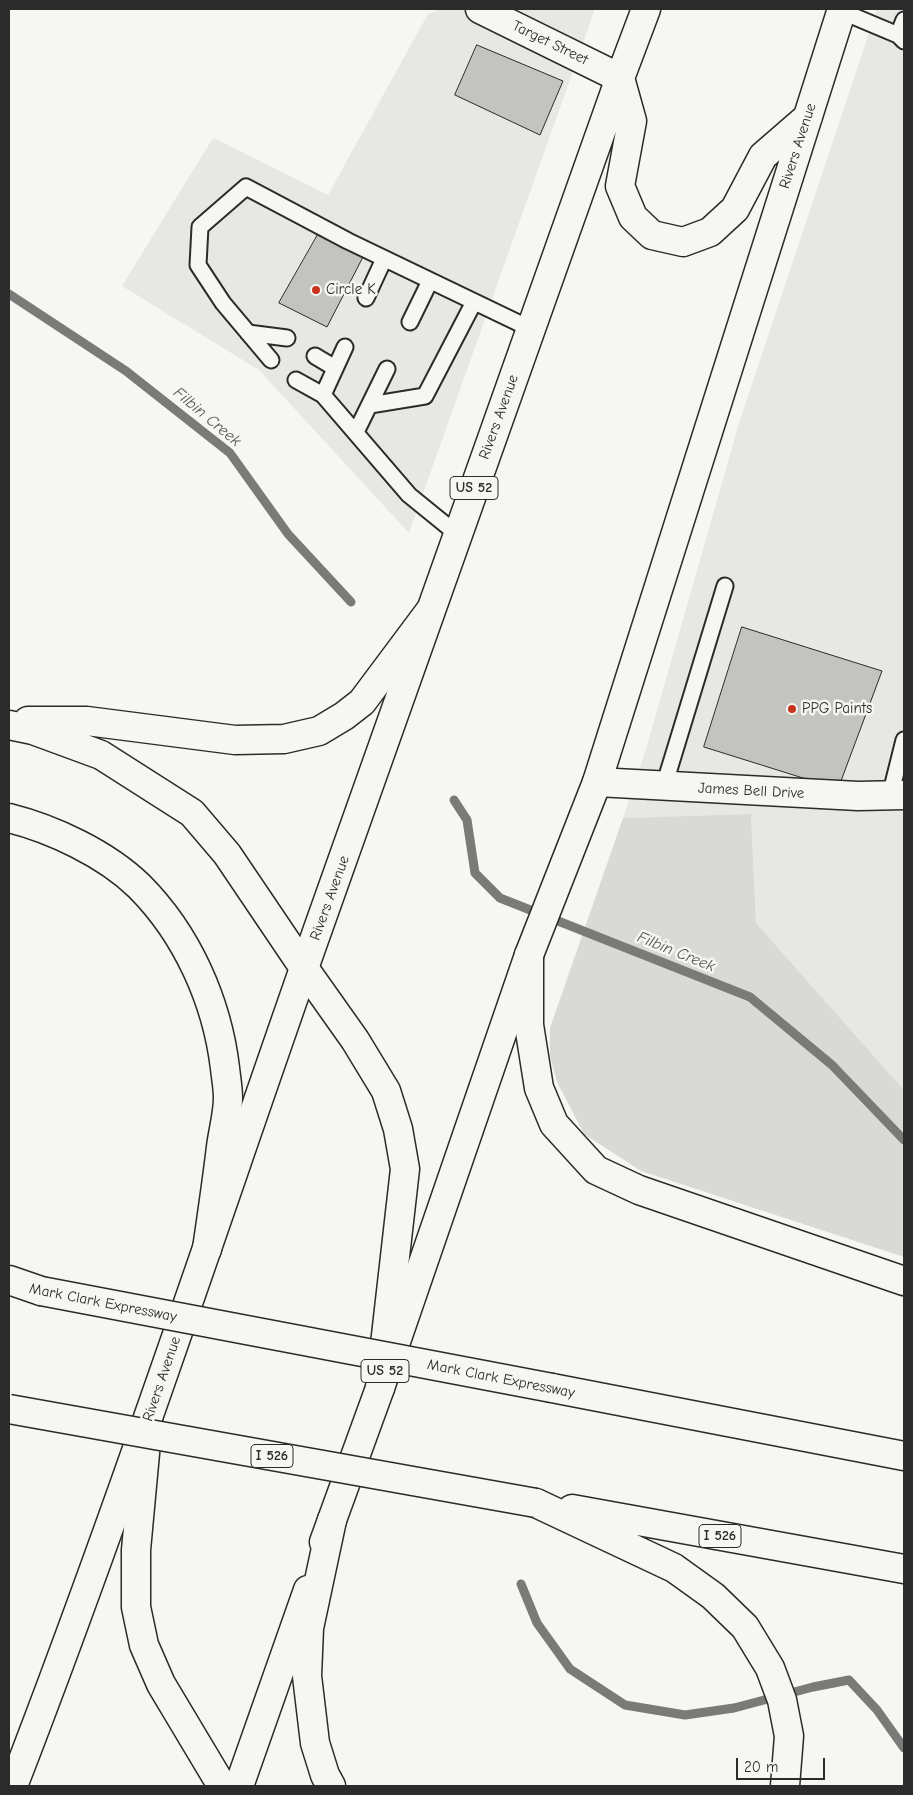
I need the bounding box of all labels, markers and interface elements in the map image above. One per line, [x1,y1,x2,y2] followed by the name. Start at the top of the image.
[509,17,591,69] street label: Target Street
[776,101,820,191] street label: Rivers Avenue
[326,281,376,299] place label: Circle K
[310,284,322,296] marker: Circle K
[475,372,523,462] street label: Rivers Avenue
[169,383,245,451] water label: Filbin Creek
[450,476,498,499] road number: US 52
[802,700,872,718] place label: PPG Paints
[786,703,798,715] marker: PPG Paints
[697,779,805,803] street label: James Bell Drive
[306,853,354,943] street label: Rivers Avenue
[634,928,718,976] water label: Filbin Creek
[28,1280,178,1326] street label: Mark Clark Expressway
[139,1334,185,1424] street label: Rivers Avenue
[426,1356,576,1402] street label: Mark Clark Expressway
[361,1360,409,1382] road number: US 52
[251,1444,293,1468] road number: I 526
[699,1524,741,1548] road number: I 526
[738,1748,827,1780] scale bar
[744,1758,778,1776] text: 20 m

